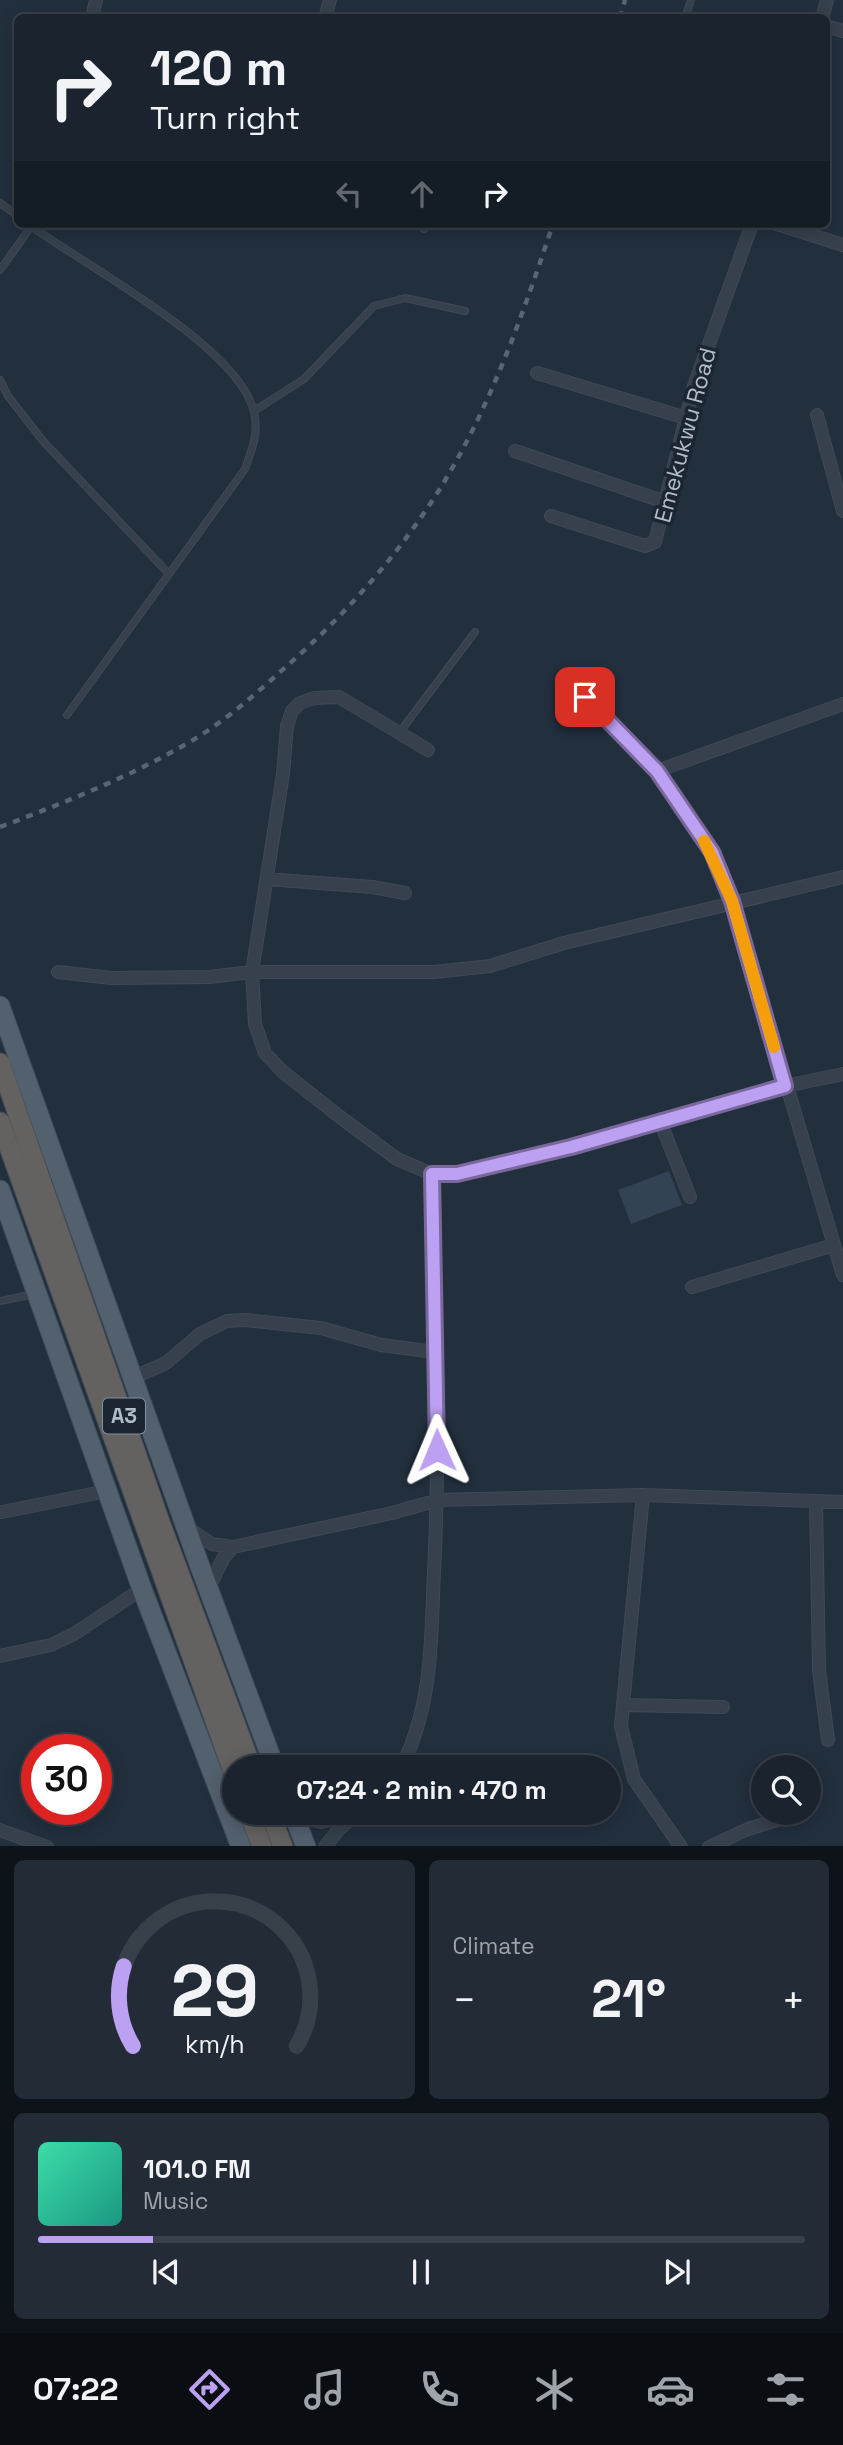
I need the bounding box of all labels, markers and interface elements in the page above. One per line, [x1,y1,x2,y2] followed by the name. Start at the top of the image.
[150,37,287,99] text: 120 m
[35,42,126,133] icon: right
[150,98,300,138] text: Turn right
[330,175,368,213] icon: left
[403,175,441,213] icon: ahead
[476,175,514,213] icon: right
[647,344,723,526] street label: Emekukwu Road
[555,667,615,727] pin
[566,678,604,716] icon: arrive
[103,1398,145,1434] road number: A3
[400,1413,474,1487] position arrow
[21,1734,112,1825] speed limit sign: 30
[751,1755,821,1825] map controls
[751,1755,821,1825] button: search
[296,1773,547,1807] text: 07:24 · 2 min · 470 m
[453,1931,535,1961] text: Climate
[170,1944,258,2037] text: 29
[591,1966,666,2032] text: 21°
[453,1976,476,2024] text: −
[781,1976,805,2024] text: +
[184,2027,244,2059] text: km/h
[143,2152,251,2186] text: 101.0 FM
[143,2186,208,2216] text: Music
[147,2253,185,2291] icon: previous
[402,2253,440,2291] icon: pause
[658,2253,696,2291] icon: next
[185,2365,234,2414] icon: directions
[300,2365,349,2414] icon: music
[415,2365,464,2414] icon: phone
[530,2365,579,2414] icon: climate
[646,2365,695,2414] icon: car
[761,2365,810,2414] icon: filters
[33,2369,119,2409] text: 07:22

